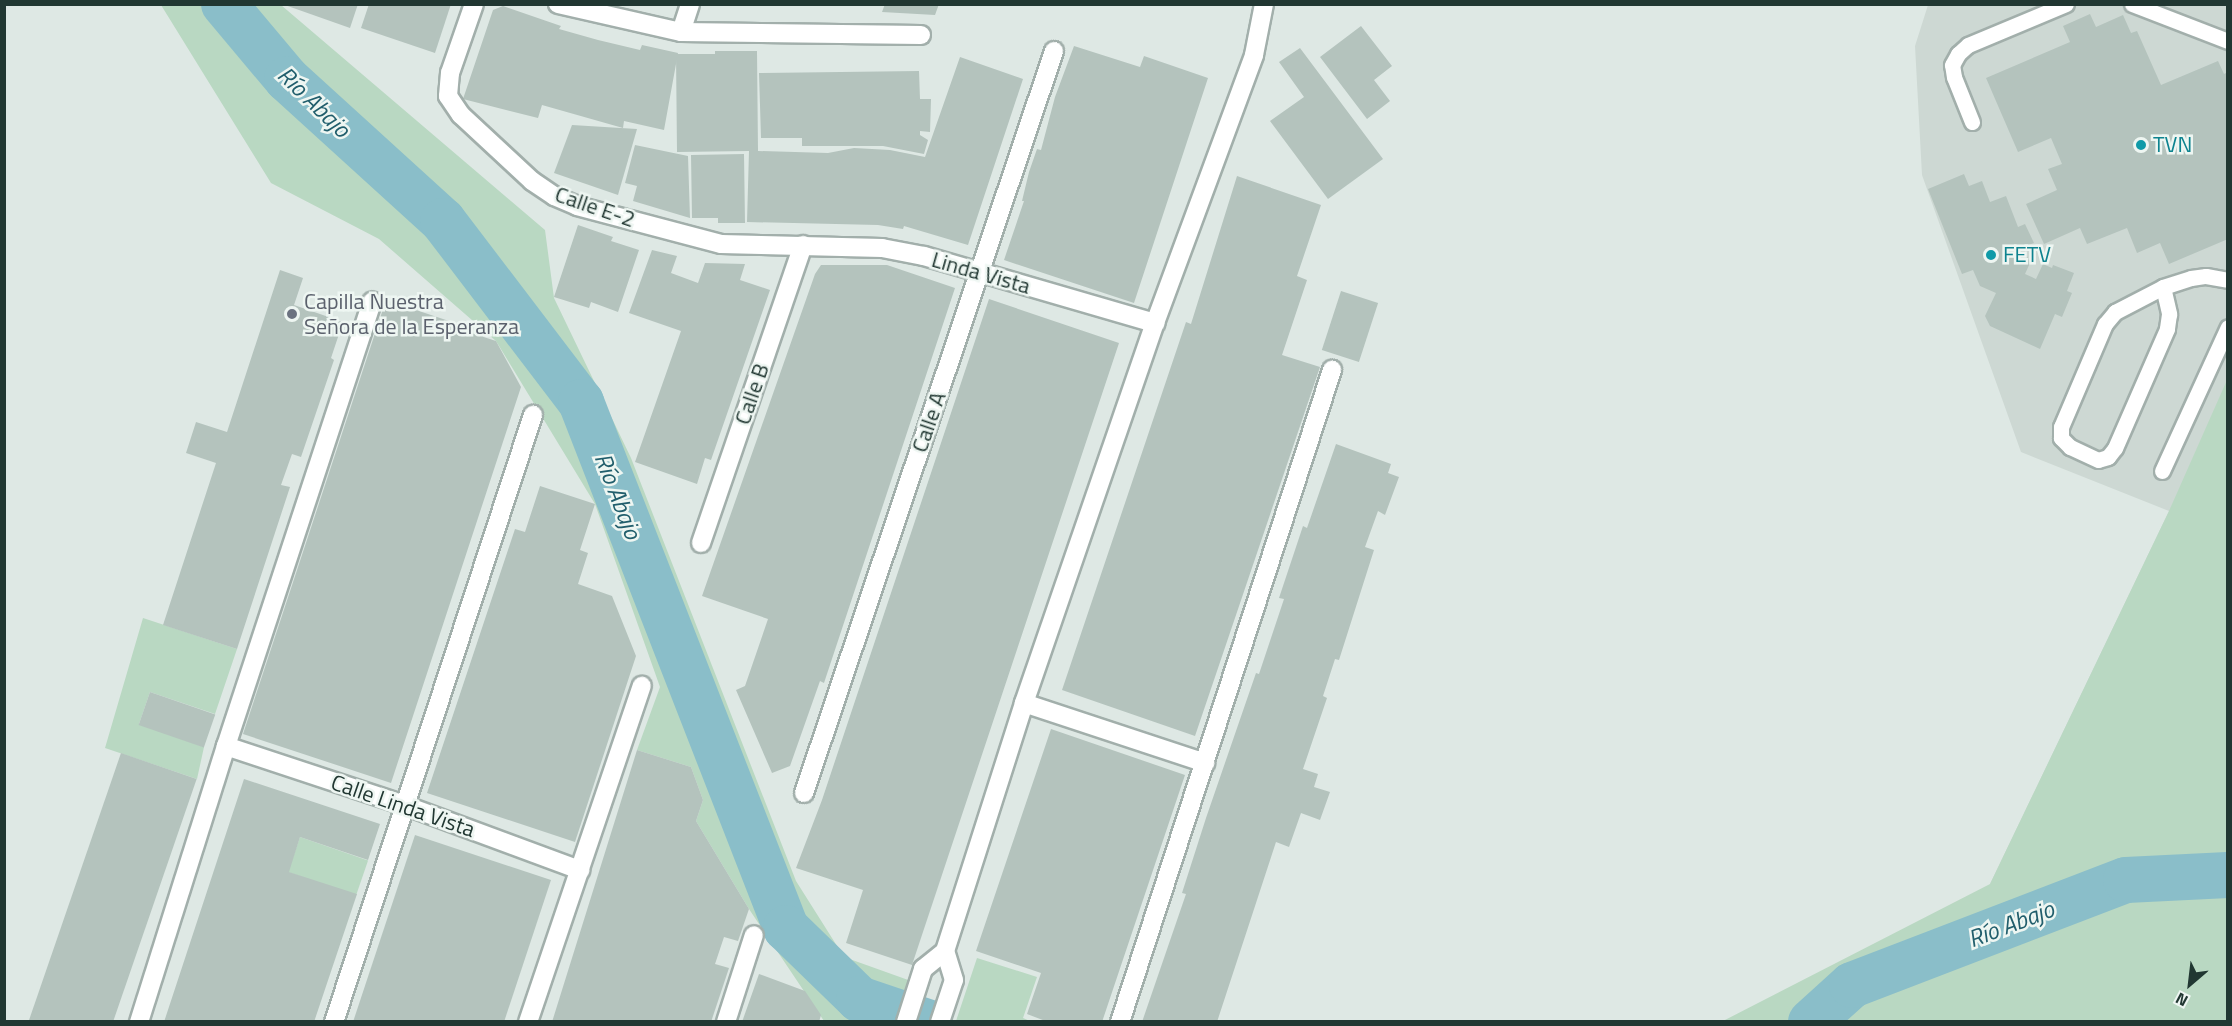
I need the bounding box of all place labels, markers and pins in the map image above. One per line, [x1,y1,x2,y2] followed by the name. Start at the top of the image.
[2153,132,2192,158] place label: TVN
[2134,138,2148,152] marker: TVN
[2003,242,2051,268] place label: FETV
[1984,248,1998,262] marker: FETV
[304,288,519,340] place label: Capilla Nuestra Señora de la Esperanza
[285,307,299,321] marker: Capilla Nuestra Señora de la Esperanza

